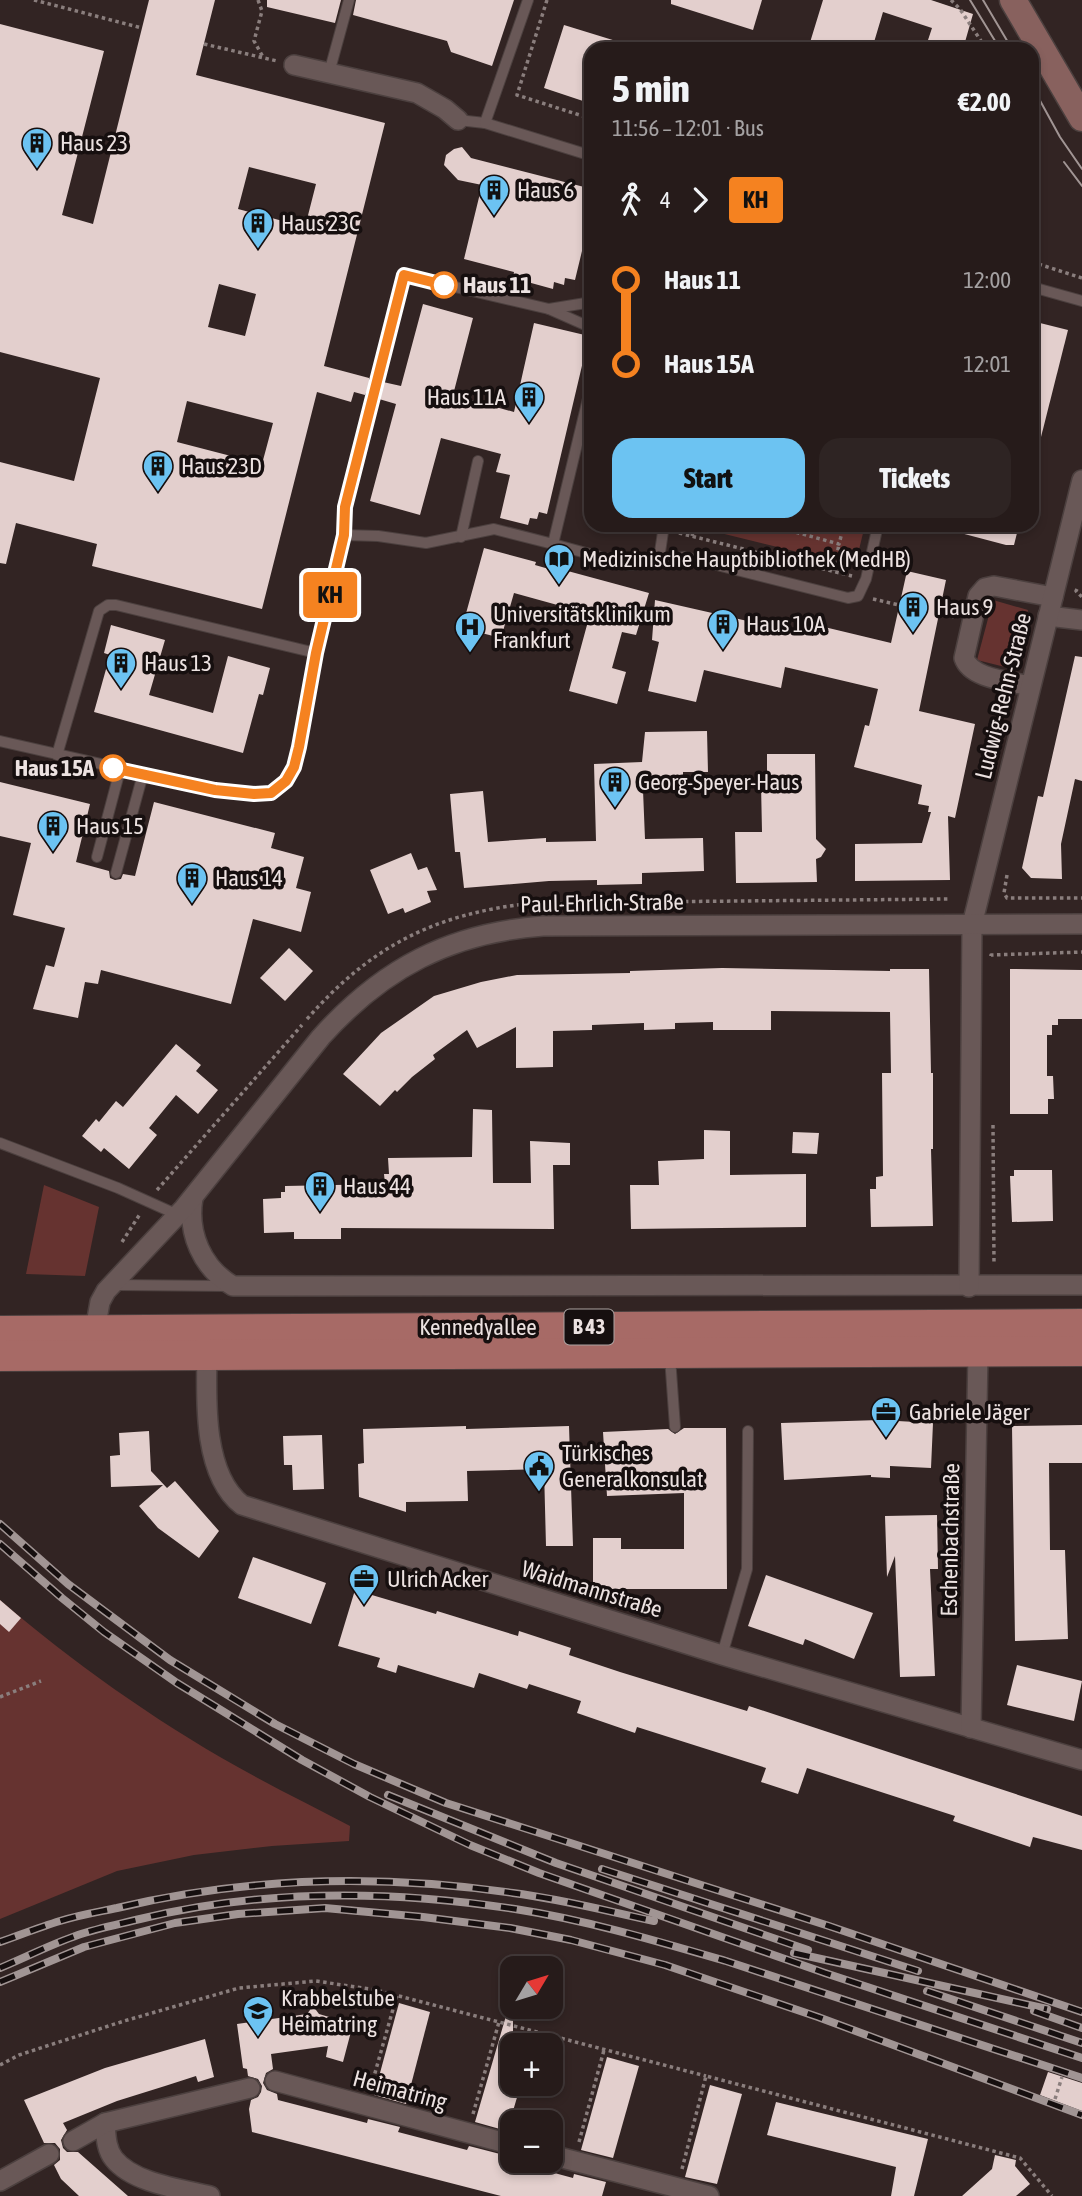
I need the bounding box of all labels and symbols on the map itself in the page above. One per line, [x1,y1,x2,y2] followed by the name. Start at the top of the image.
[20,126,54,170] building icon: Haus 23
[60,130,128,156] place label: Haus 23
[477,173,511,217] building icon: Haus 6
[517,177,574,203] place label: Haus 6
[241,206,275,250] building icon: Haus 23C
[281,210,359,236] place label: Haus 23C
[431,272,457,298] marker: Haus 11
[463,272,531,298] place label: Haus 11
[512,380,546,424] building icon: Haus 11A
[427,384,507,410] place label: Haus 11A
[141,449,175,493] building icon: Haus 23D
[181,453,262,479] place label: Haus 23D
[542,542,576,586] library icon: Medizinische Hauptbibliothek (MedHB)
[582,546,911,572] place label: Medizinische Hauptbibliothek (MedHB)
[298,572,362,618] line badge: KH
[896,590,930,634] building icon: Haus 9
[936,594,993,620] place label: Haus 9
[493,601,671,653] place label: Universitätsklinikum Frankfurt
[706,607,740,651] building icon: Haus 10A
[453,610,487,654] hospital icon: Universitätsklinikum Frankfurt
[970,610,1036,782] street label: Ludwig-Rehn-Straße
[746,611,826,637] place label: Haus 10A
[104,646,138,690] building icon: Haus 13
[144,650,212,676] place label: Haus 13
[15,755,95,781] place label: Haus 15A
[100,755,126,781] marker: Haus 15A
[598,765,632,809] building icon: Georg-Speyer-Haus
[638,769,799,795] place label: Georg-Speyer-Haus
[36,809,70,853] building icon: Haus 15
[76,813,144,839] place label: Haus 15
[175,861,209,905] building icon: Haus 14
[215,865,283,891] place label: Haus 14
[520,889,684,917] street label: Paul-Ehrlich-Straße
[303,1169,337,1213] building icon: Haus 44
[343,1173,411,1199] place label: Haus 44
[564,1310,614,1344] road number: B 43
[419,1314,537,1340] street label: Kennedyallee
[869,1395,903,1439] office icon: Gabriele Jäger
[909,1399,1031,1425] place label: Gabriele Jäger
[562,1440,704,1492] place label: Türkisches Generalkonsulat
[522,1449,556,1493] public building icon: Türkisches Generalkonsulat
[936,1463,964,1617] street label: Eschenbachstraße
[519,1555,665,1623] street label: Waidmannstraße
[347,1562,381,1606] office icon: Ulrich Acker
[387,1566,489,1592] place label: Ulrich Acker
[500,1956,564,2020] north arrow
[281,1985,395,2037] place label: Krabbelstube Heimatring
[241,1994,275,2038] school or university icon: Krabbelstube Heimatring
[350,2065,450,2115] street label: Heimatring

